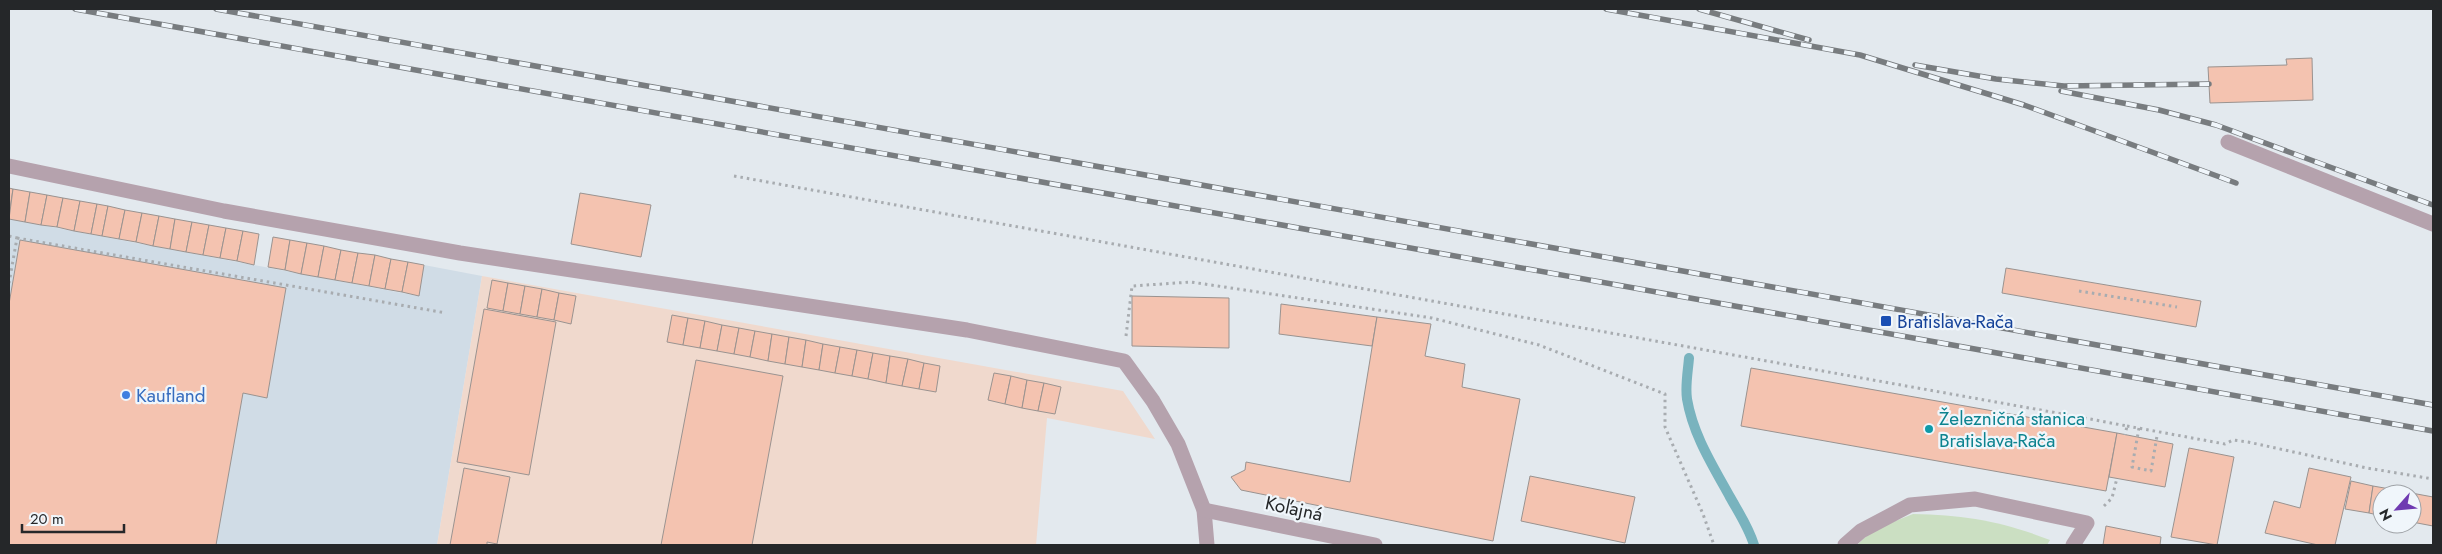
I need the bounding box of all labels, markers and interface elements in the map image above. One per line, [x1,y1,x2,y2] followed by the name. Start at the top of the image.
[1897,308,2013,335] place label: Bratislava-Rača
[1879,314,1893,328] marker: Bratislava-Rača
[136,382,206,409] place label: Kaufland
[120,389,132,401] marker: Kaufland
[1939,405,2085,454] place label: Železničná stanica Bratislava-Rača
[1923,423,1935,435] marker: Železničná stanica Bratislava-Rača
[2372,484,2422,534] north arrow
[1263,489,1325,528] street label: Koľajná
[22,502,125,534] scale bar
[2374,505,2397,524] text: N
[30,508,64,530] text: 20 m

